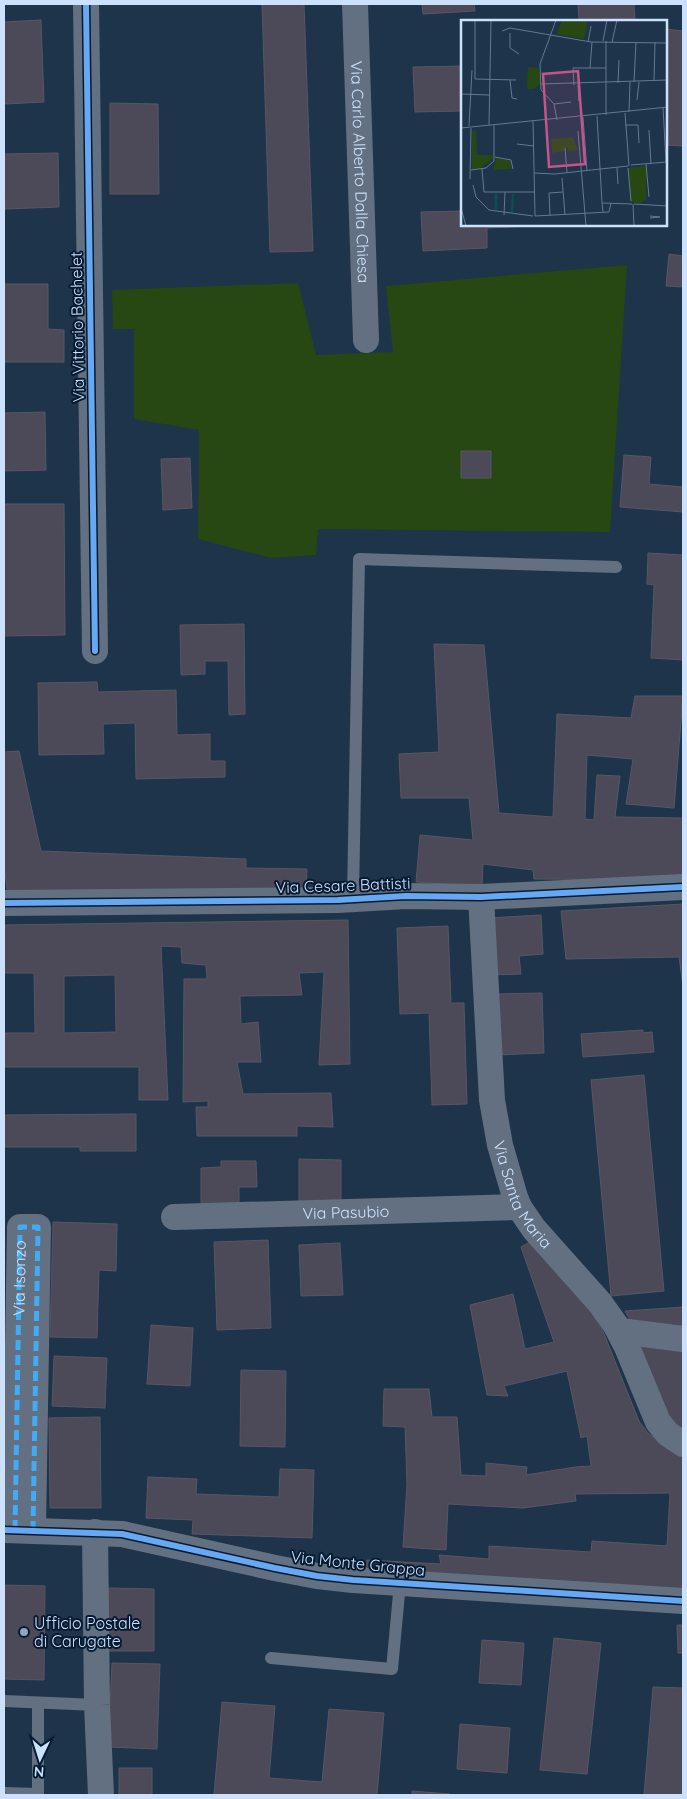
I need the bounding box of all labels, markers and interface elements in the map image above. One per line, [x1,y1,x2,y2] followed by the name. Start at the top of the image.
[461,20,667,226] inset map
[347,60,374,283] street label: Via Carlo Alberto Dalla Chiesa
[66,251,88,403] street label: Via Vittorio Bachelet
[275,873,411,897] street label: Via Cesare Battisti
[489,1138,556,1252] street label: Via Santa Maria
[302,1201,390,1223] street label: Via Pasubio
[9,1240,30,1316] street label: Via Isonzo
[290,1546,426,1580] street label: Via Monte Grappa
[34,1613,140,1651] place label: Ufficio Postale di Carugate
[18,1626,30,1638] marker: Ufficio Postale di Carugate
[15,1734,65,1784] north arrow
[33,1763,45,1781] text: N

